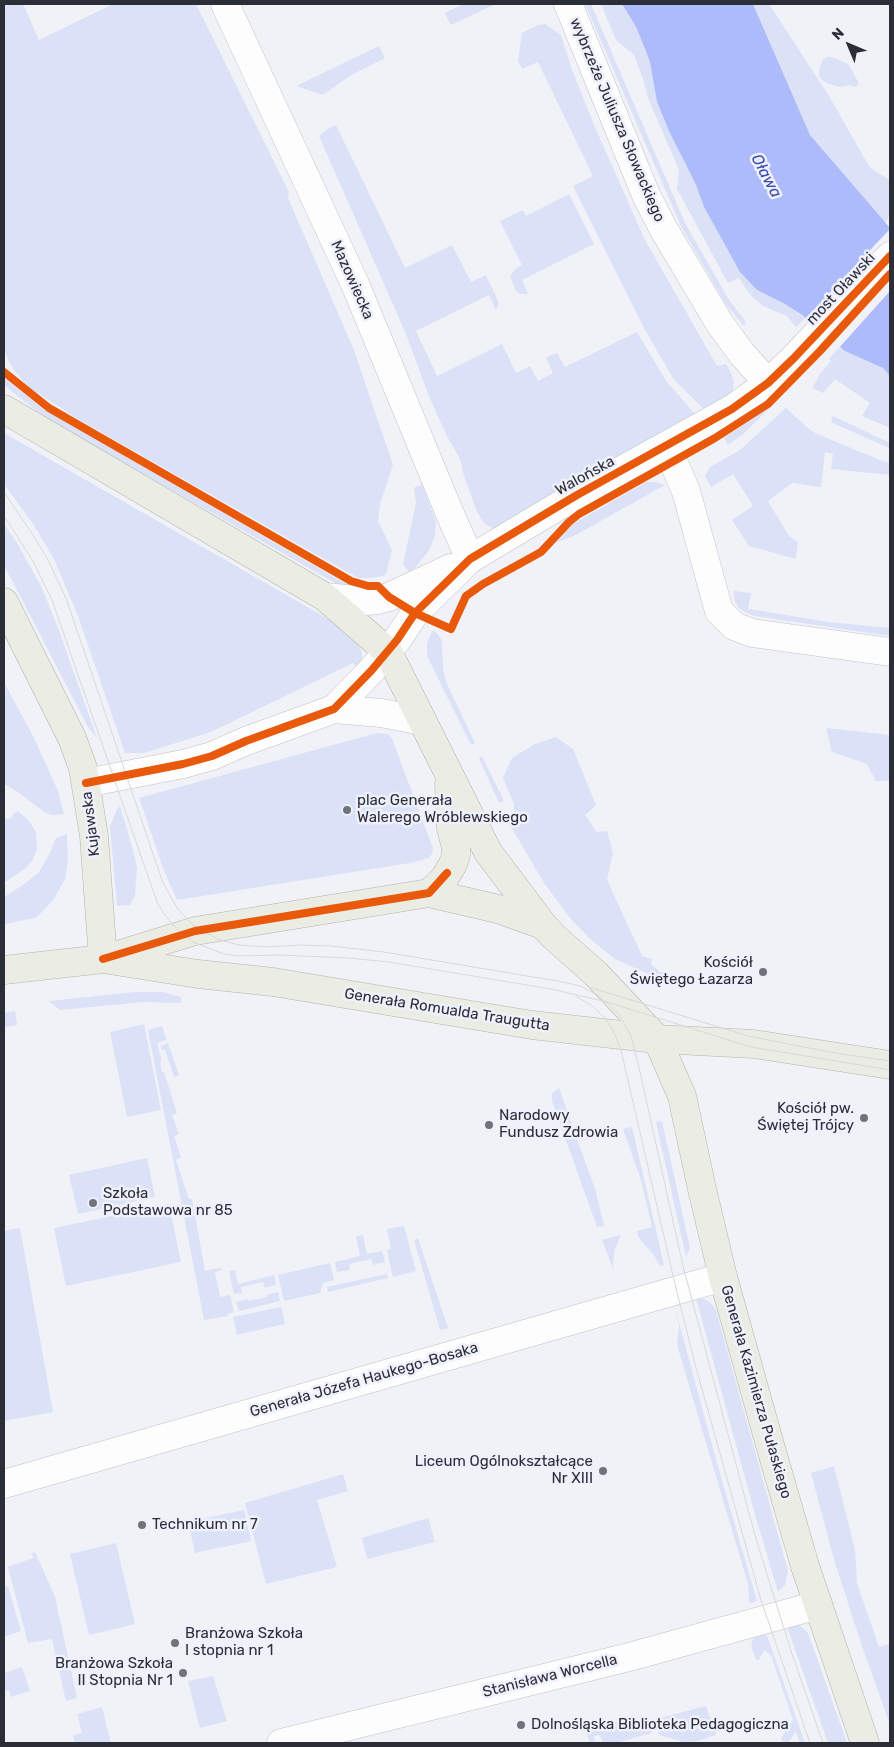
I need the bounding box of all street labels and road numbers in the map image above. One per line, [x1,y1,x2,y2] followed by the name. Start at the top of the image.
[566,15,668,225] street label: wybrzeże Juliusza Słowackiego
[327,238,377,322] street label: Mazowiecka
[803,249,879,329] street label: most Oławski
[552,452,618,500] street label: Walońska
[78,791,104,857] street label: Kujawska
[343,985,551,1035] street label: Generała Romualda Traugutta
[717,1283,795,1501] street label: Generała Kazimierza Pułaskiego
[248,1339,480,1421] street label: Generała Józefa Haukego-Bosaka
[481,1651,619,1701] street label: Stanisława Worcella

